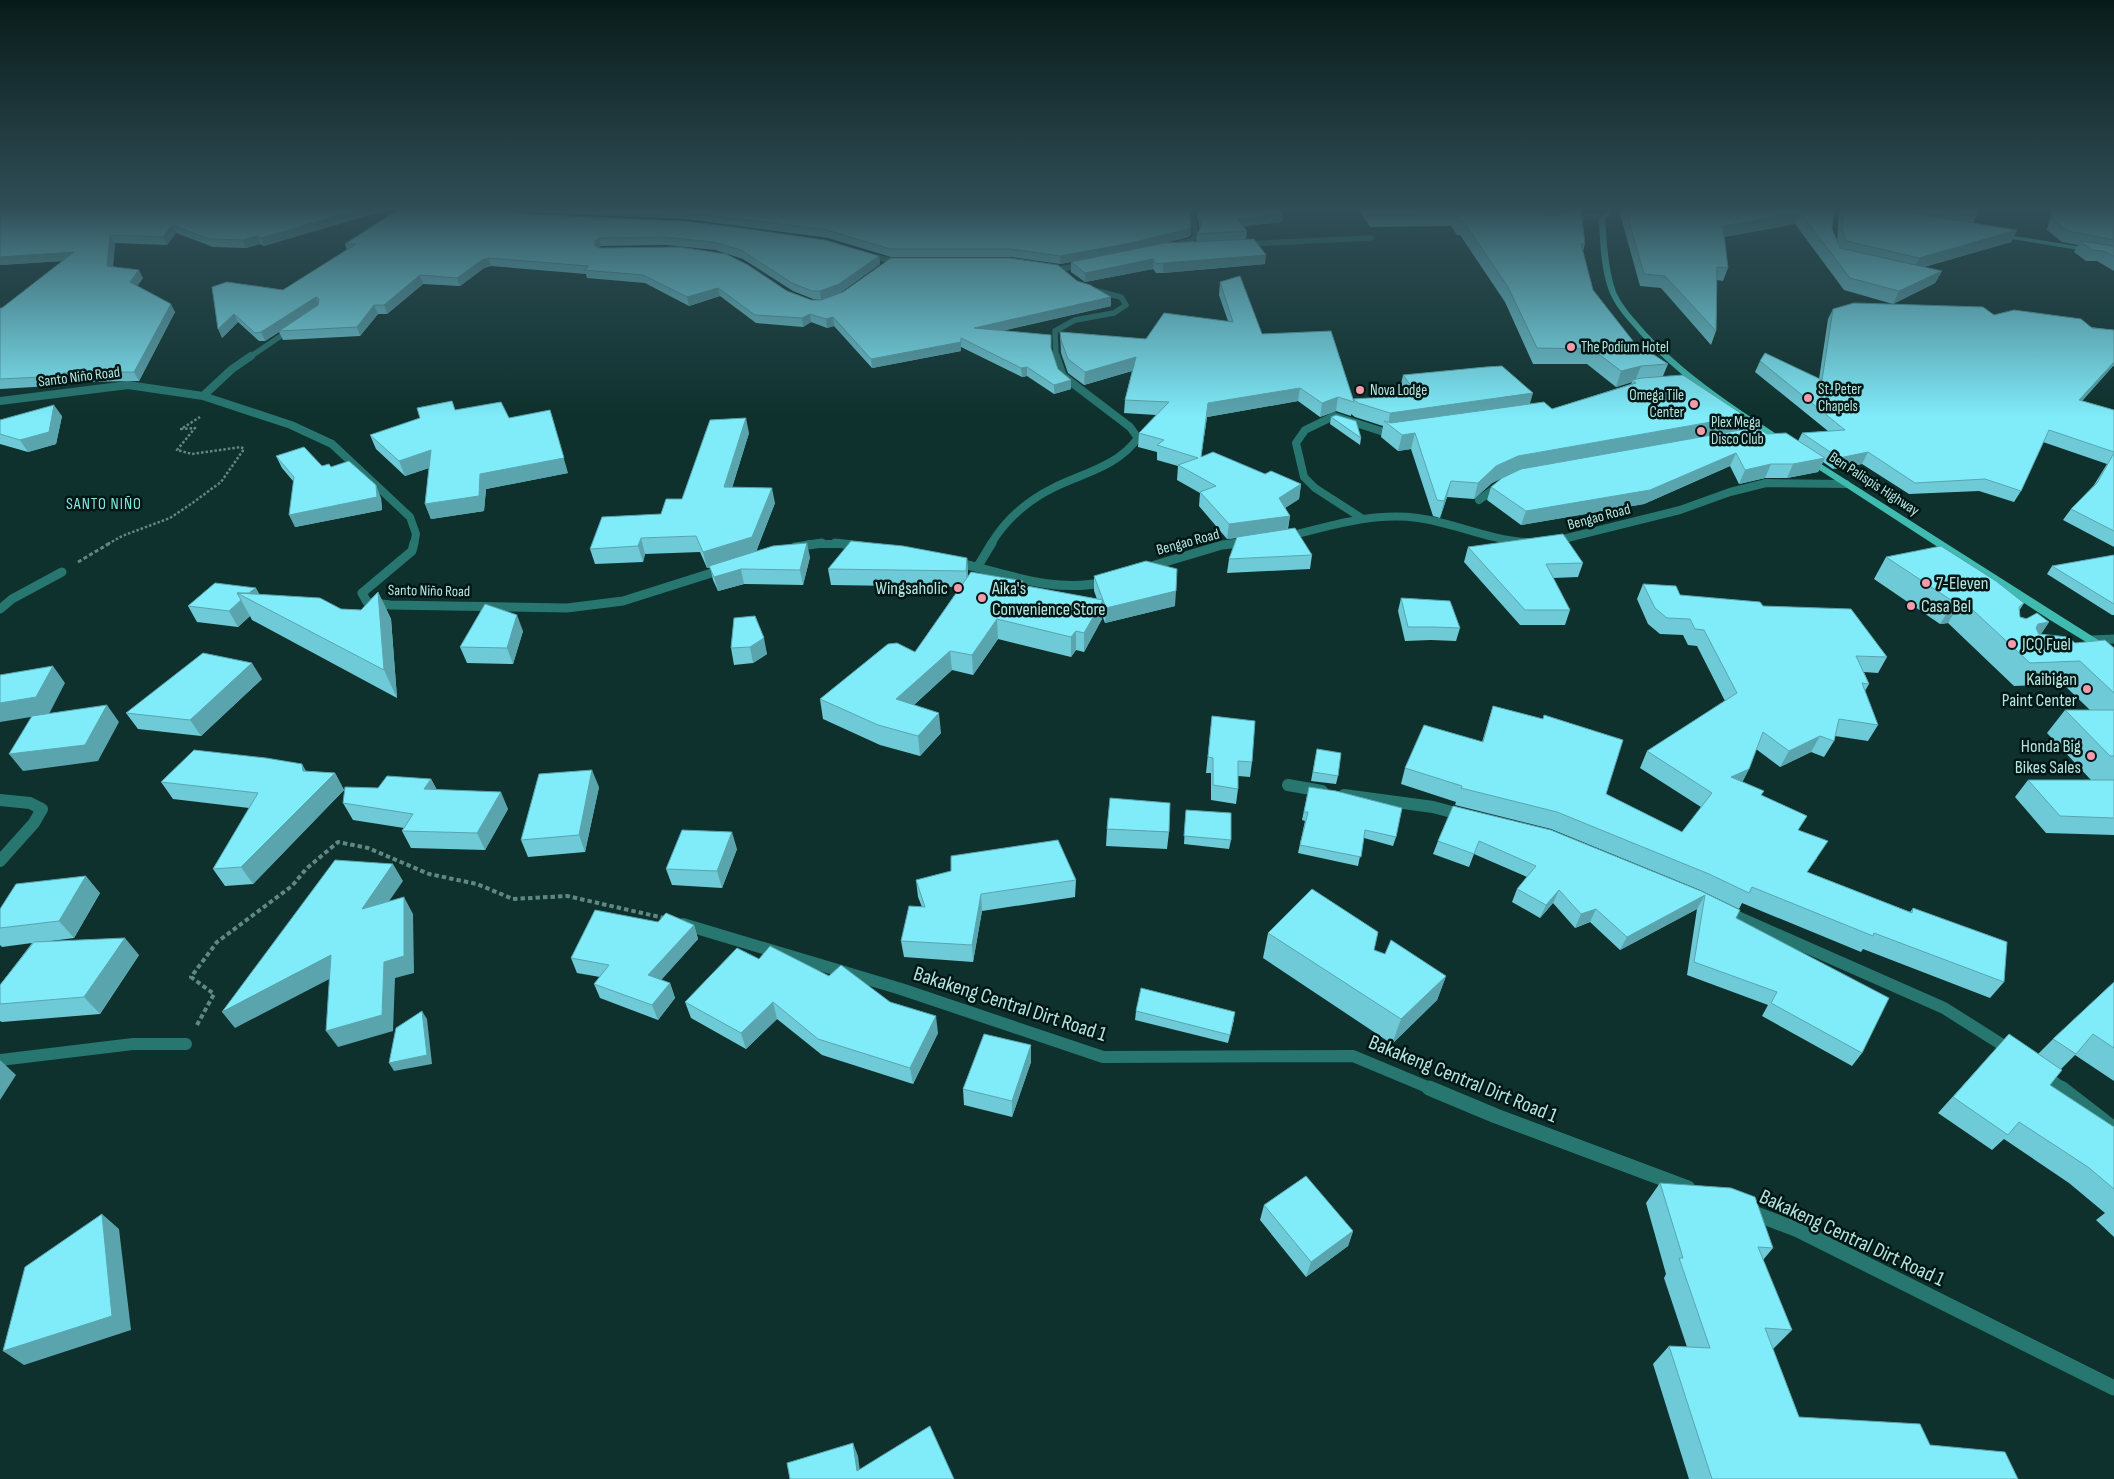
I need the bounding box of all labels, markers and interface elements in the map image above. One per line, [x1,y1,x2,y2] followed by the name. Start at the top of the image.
[1581,338,1669,357] place label: The Podium Hotel
[1565,341,1577,353] marker: The Podium Hotel
[37,363,121,391] street label: Santo Niño Road
[1818,380,1862,416] place label: St. Peter Chapels
[1370,381,1427,400] place label: Nova Lodge
[1354,384,1366,396] marker: Nova Lodge
[1629,386,1685,422] place label: Omega Tile Center
[1802,392,1814,404] marker: St. Peter Chapels
[1688,398,1700,410] marker: Omega Tile Center
[1711,413,1764,449] place label: Plex Mega Disco Club
[1695,425,1707,437] marker: Plex Mega Disco Club
[1825,448,1923,520] street label: Ben Palispis Highway
[66,495,142,514] district label: SANTO NIÑO
[1565,500,1633,534] street label: Bengao Road
[1154,525,1222,559] street label: Bengao Road
[1936,573,1989,594] place label: 7-Eleven
[1920,577,1932,589] marker: 7-Eleven
[875,578,948,599] place label: Wingsaholic
[991,578,1106,620] place label: Aika's Convenience Store
[388,581,470,601] street label: Santo Niño Road
[952,582,964,594] marker: Wingsaholic
[976,592,988,604] marker: Aika's Convenience Store
[1921,596,1971,617] place label: Casa Bel
[1905,600,1917,612] marker: Casa Bel
[2021,634,2071,655] place label: JCQ Fuel
[2006,638,2018,650] marker: JCQ Fuel
[2002,669,2077,711] place label: Kaibigan Paint Center
[2081,683,2093,695] marker: Kaibigan Paint Center
[2015,736,2081,778] place label: Honda Big Bikes Sales
[2085,750,2097,762] marker: Honda Big Bikes Sales
[910,961,1110,1047] street label: Bakakeng Central Dirt Road 1
[1365,1030,1562,1129] street label: Bakakeng Central Dirt Road 1
[1755,1184,1949,1292] street label: Bakakeng Central Dirt Road 1

